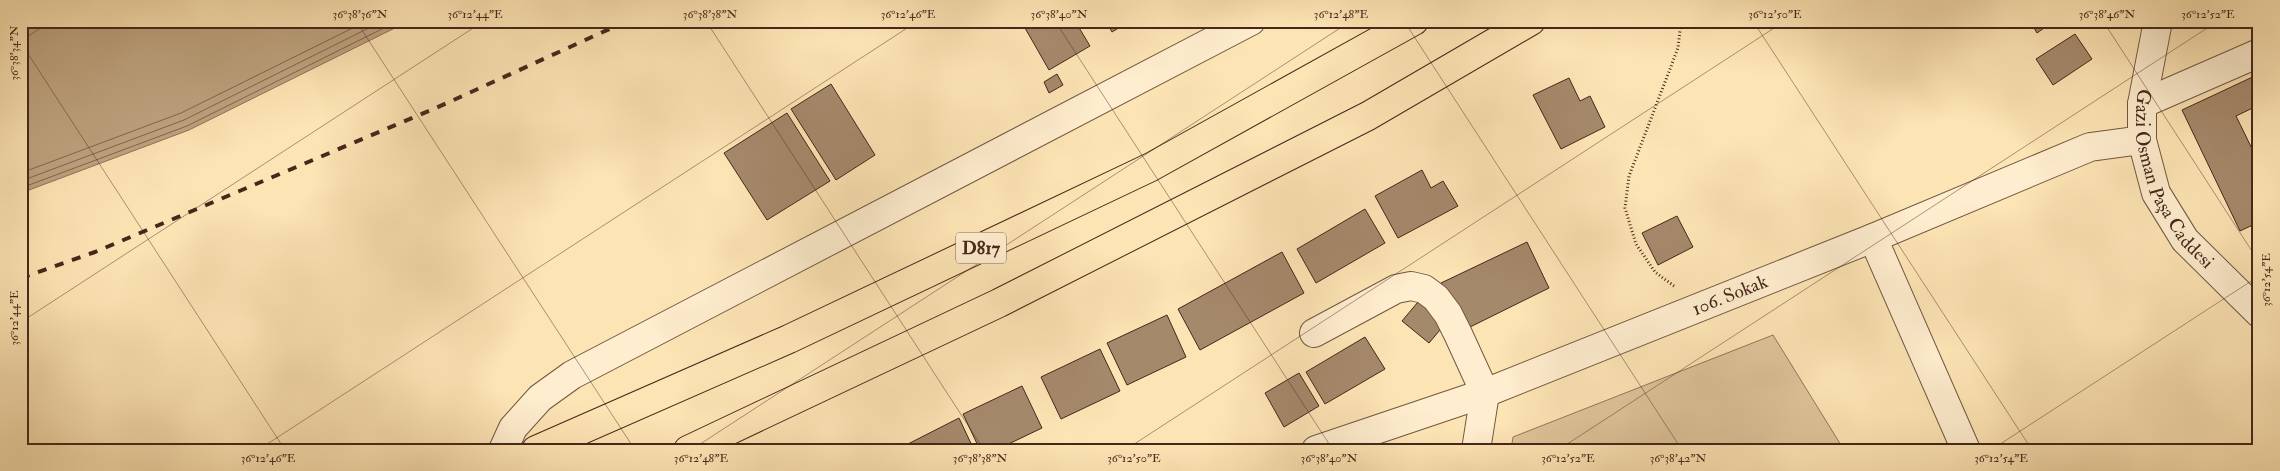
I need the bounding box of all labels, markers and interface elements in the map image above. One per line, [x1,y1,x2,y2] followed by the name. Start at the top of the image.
[333,7,388,22] text: 36°38'36"N
[447,7,503,22] text: 36°12'44"E
[683,7,737,22] text: 36°38'38"N
[881,7,936,22] text: 36°12'46"E
[1031,7,1088,22] text: 36°38'40"N
[1314,7,1369,22] text: 36°12'48"E
[1748,7,1802,22] text: 36°12'50"E
[2079,7,2136,22] text: 36°38'46"N
[2181,7,2235,22] text: 36°12'52"E
[7,25,22,81] text: 36°38'34"N
[2130,87,2219,274] street label: Gazi Osman Paşa Caddesi
[956,232,1006,264] road number: D817
[2259,253,2274,307] text: 36°12'54"E
[1689,269,1771,321] street label: 106. Sokak
[7,290,22,346] text: 36°12'44"E
[241,451,296,466] text: 36°12'46"E
[674,451,729,466] text: 36°12'48"E
[953,451,1007,466] text: 36°38'38"N
[1107,451,1161,466] text: 36°12'50"E
[1301,451,1358,466] text: 36°38'40"N
[1541,451,1595,466] text: 36°12'52"E
[1650,451,1707,466] text: 36°38'42"N
[1974,451,2028,466] text: 36°12'54"E

